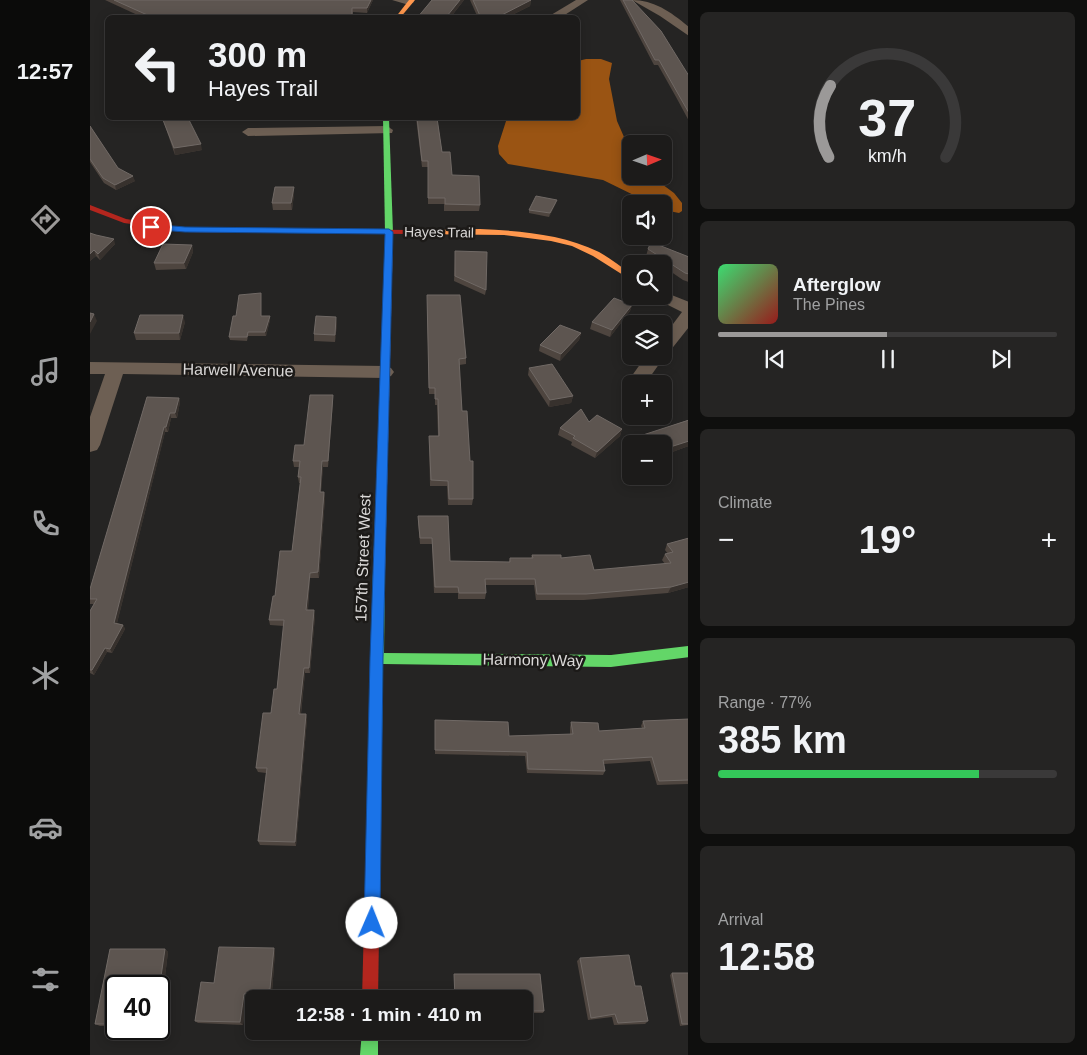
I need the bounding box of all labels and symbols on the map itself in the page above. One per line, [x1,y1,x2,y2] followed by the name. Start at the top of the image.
[622,135,672,185] north arrow
[130,206,172,248] pin
[404,223,474,241] street label: Hayes Trail
[182,361,294,379] street label: Harwell Avenue
[352,493,374,622] street label: 157th Street West
[482,651,584,669] street label: Harmony Way
[345,896,397,948] position arrow
[105,975,170,1040] speed limit sign: 40

